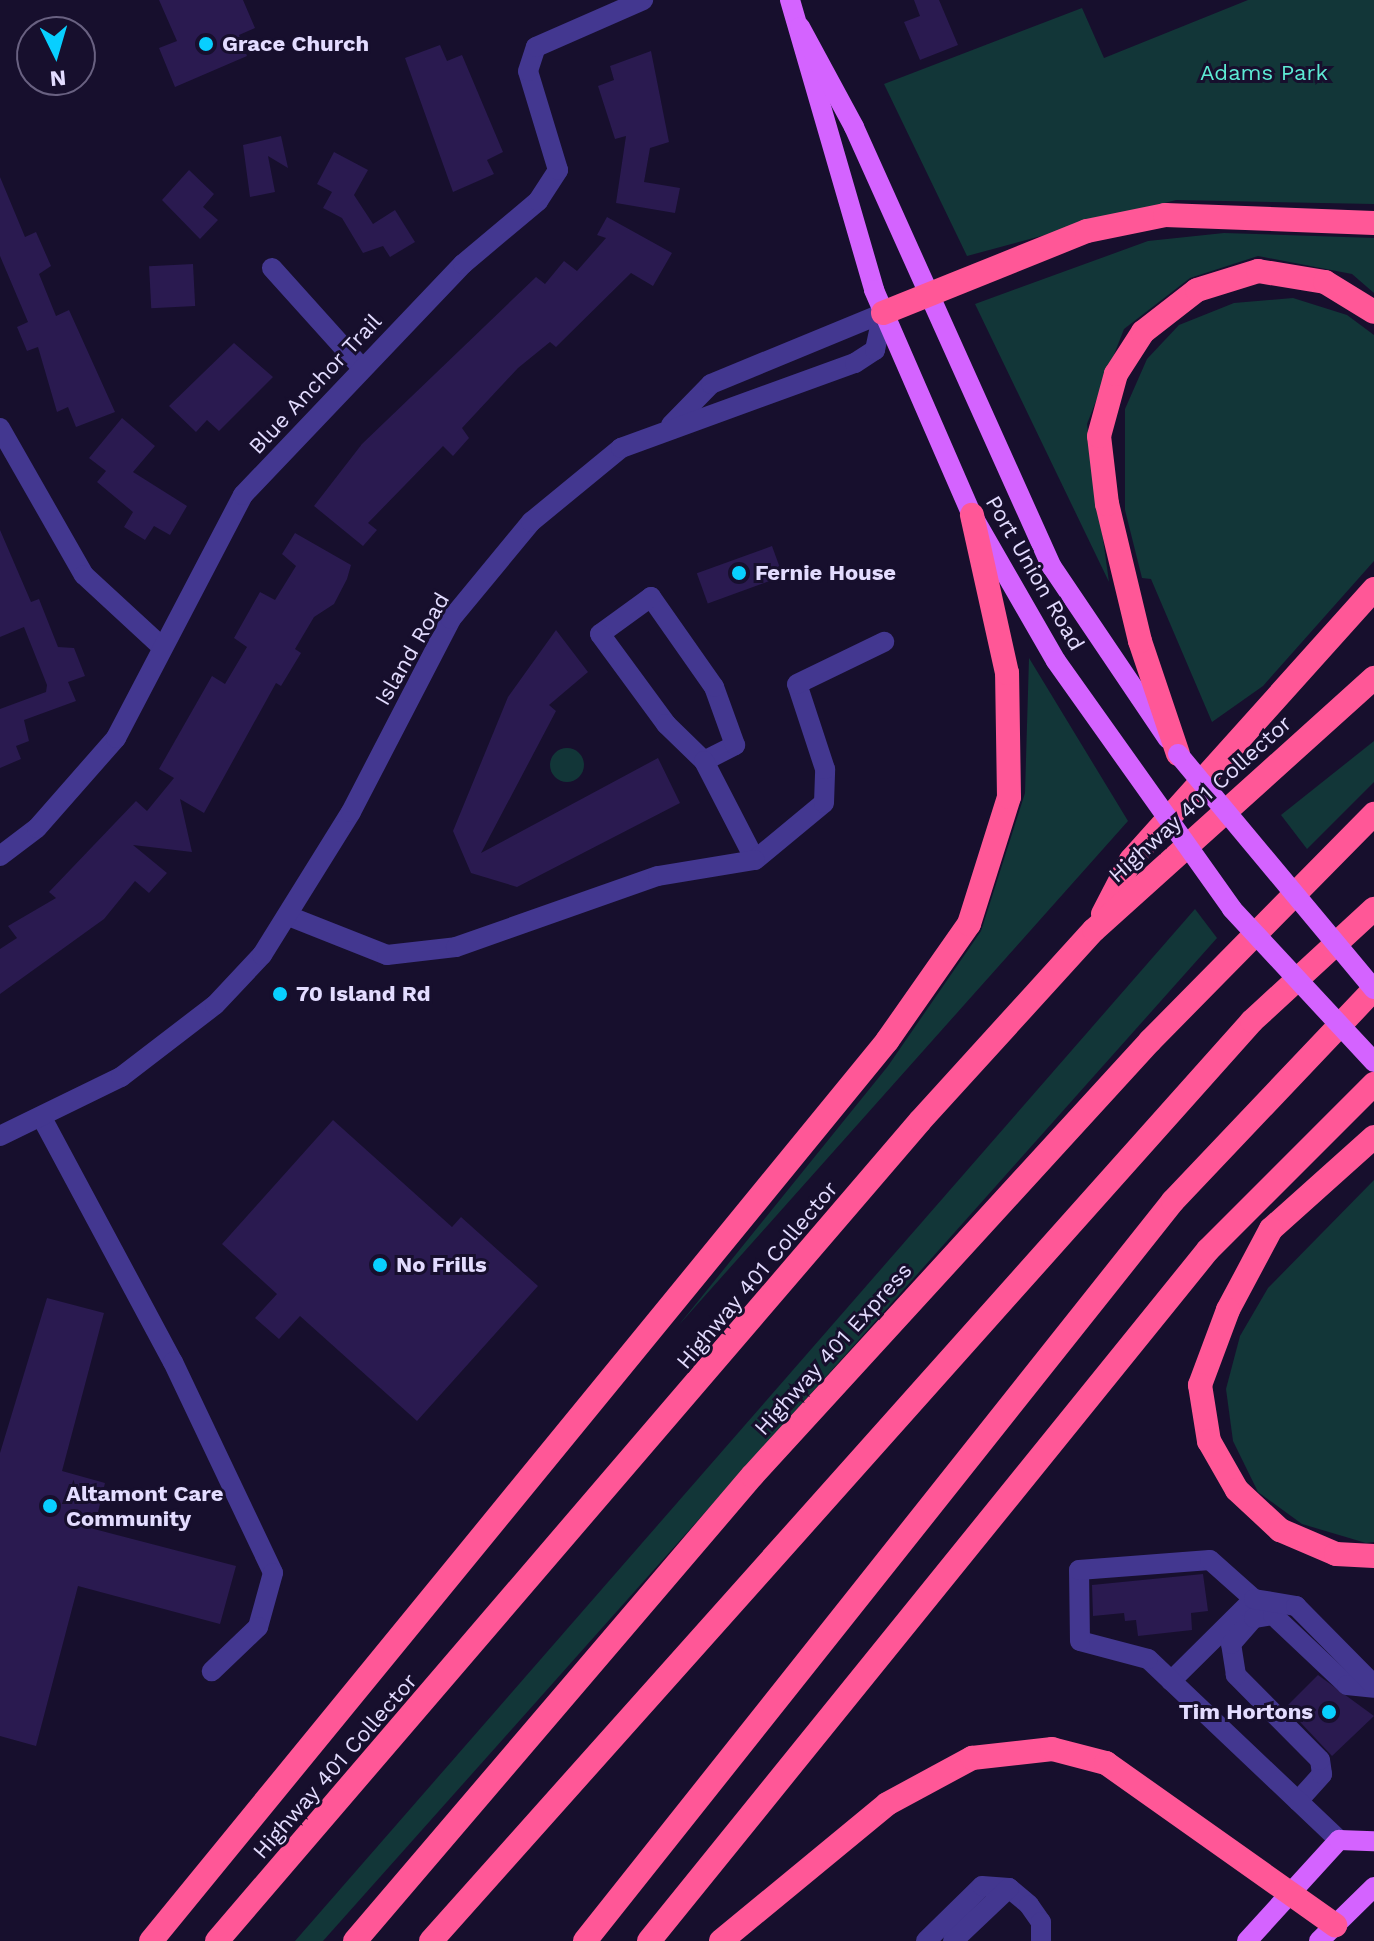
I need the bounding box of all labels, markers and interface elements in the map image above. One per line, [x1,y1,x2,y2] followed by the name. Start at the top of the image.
[16,16,96,96] north arrow
[222,31,369,57] place label: Grace Church
[197,35,215,53] marker: Grace Church
[1200,60,1328,86] park label: Adams Park
[49,65,67,92] text: N
[243,308,387,460] street label: Blue Anchor Trail
[980,491,1090,655] street label: Port Union Road
[755,560,896,586] place label: Fernie House
[730,564,748,582] marker: Fernie House
[369,588,455,710] street label: Island Road
[1103,710,1297,888] street label: Highway 401 Collector
[296,981,431,1007] place label: 70 Island Rd
[271,985,289,1003] marker: 70 Island Rd
[671,1176,843,1374] street label: Highway 401 Collector
[396,1252,487,1278] place label: No Frills
[371,1256,389,1274] marker: No Frills
[749,1257,917,1441] street label: Highway 401 Express
[66,1480,223,1532] place label: Altamont Care Community
[41,1497,59,1515] marker: Altamont Care Community
[247,1668,423,1864] street label: Highway 401 Collector
[1179,1699,1313,1725] place label: Tim Hortons
[1320,1703,1338,1721] marker: Tim Hortons

